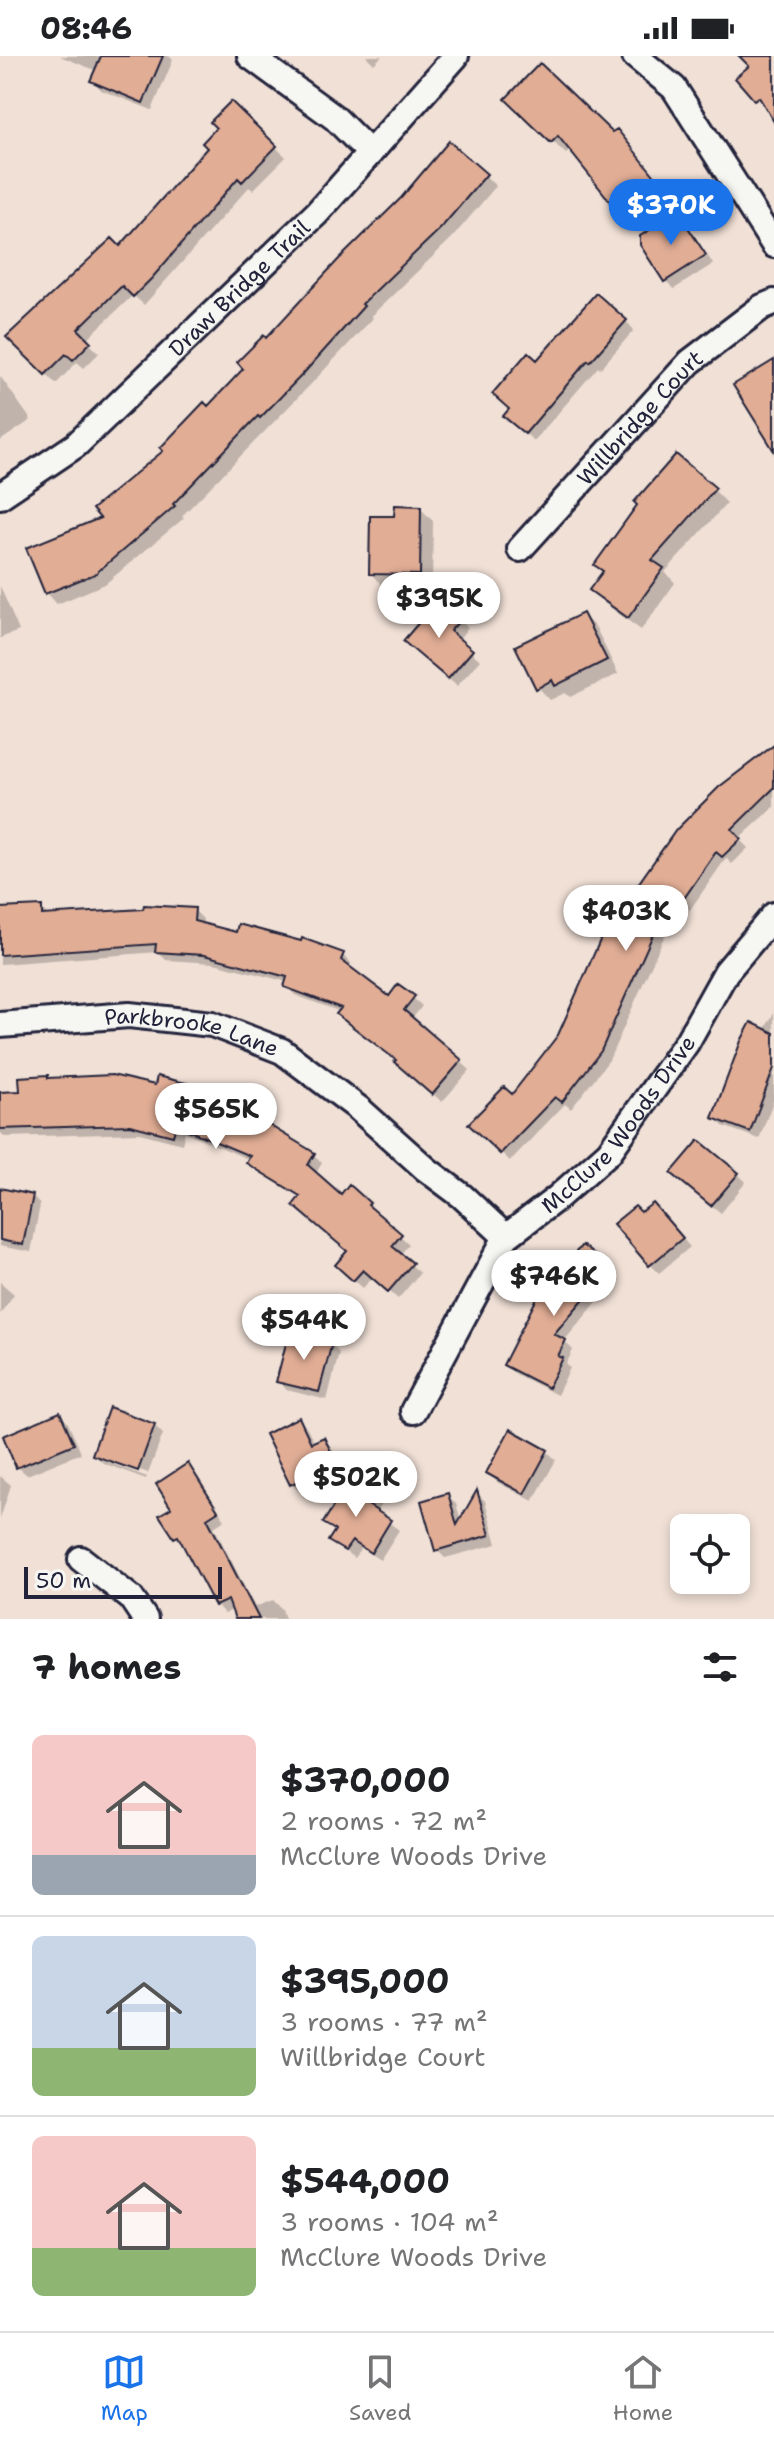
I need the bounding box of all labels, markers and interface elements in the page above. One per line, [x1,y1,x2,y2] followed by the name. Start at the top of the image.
[40,8,132,49] text: 08:46
[615,179,727,247] pin: $370K
[627,187,715,222] text: $370K
[163,213,317,363] street label: Draw Bridge Trail
[571,343,709,492] street label: Willbridge Court
[383,572,495,640] pin: $395K
[395,580,483,615] text: $395K
[570,885,682,953] pin: $403K
[581,893,671,928] text: $403K
[103,1001,283,1063] street label: Parkbrooke Lane
[535,1030,702,1220] street label: McClure Woods Drive
[160,1083,272,1151] pin: $565K
[173,1091,259,1126] text: $565K
[498,1250,610,1318] pin: $746K
[509,1258,599,1293] text: $746K
[248,1294,360,1362] pin: $544K
[260,1302,348,1337] text: $544K
[300,1451,412,1519] pin: $502K
[312,1459,400,1494] text: $502K
[670,1514,750,1594] map controls
[670,1514,750,1594] button: locate
[24,1563,222,1599] scale bar
[36,1566,91,1595] text: 50 m
[32,1644,181,1690] text: 7 homes
[698,1645,742,1689] icon: filters
[280,1757,450,1803] text: $370,000
[96,1767,192,1863] icon: home
[280,1803,487,1838] text: 2 rooms · 72 m²
[280,1838,547,1873] text: McClure Woods Drive
[280,1958,449,2004] text: $395,000
[96,1968,192,2064] icon: home
[280,2004,488,2039] text: 3 rooms · 77 m²
[280,2039,486,2074] text: Willbridge Court
[280,2158,450,2204] text: $544,000
[96,2168,192,2264] icon: home
[280,2204,499,2239] text: 3 rooms · 104 m²
[280,2239,547,2274] text: McClure Woods Drive
[101,2350,148,2427] tab: Map
[349,2350,412,2427] tab: Saved
[613,2350,673,2427] tab: Home

